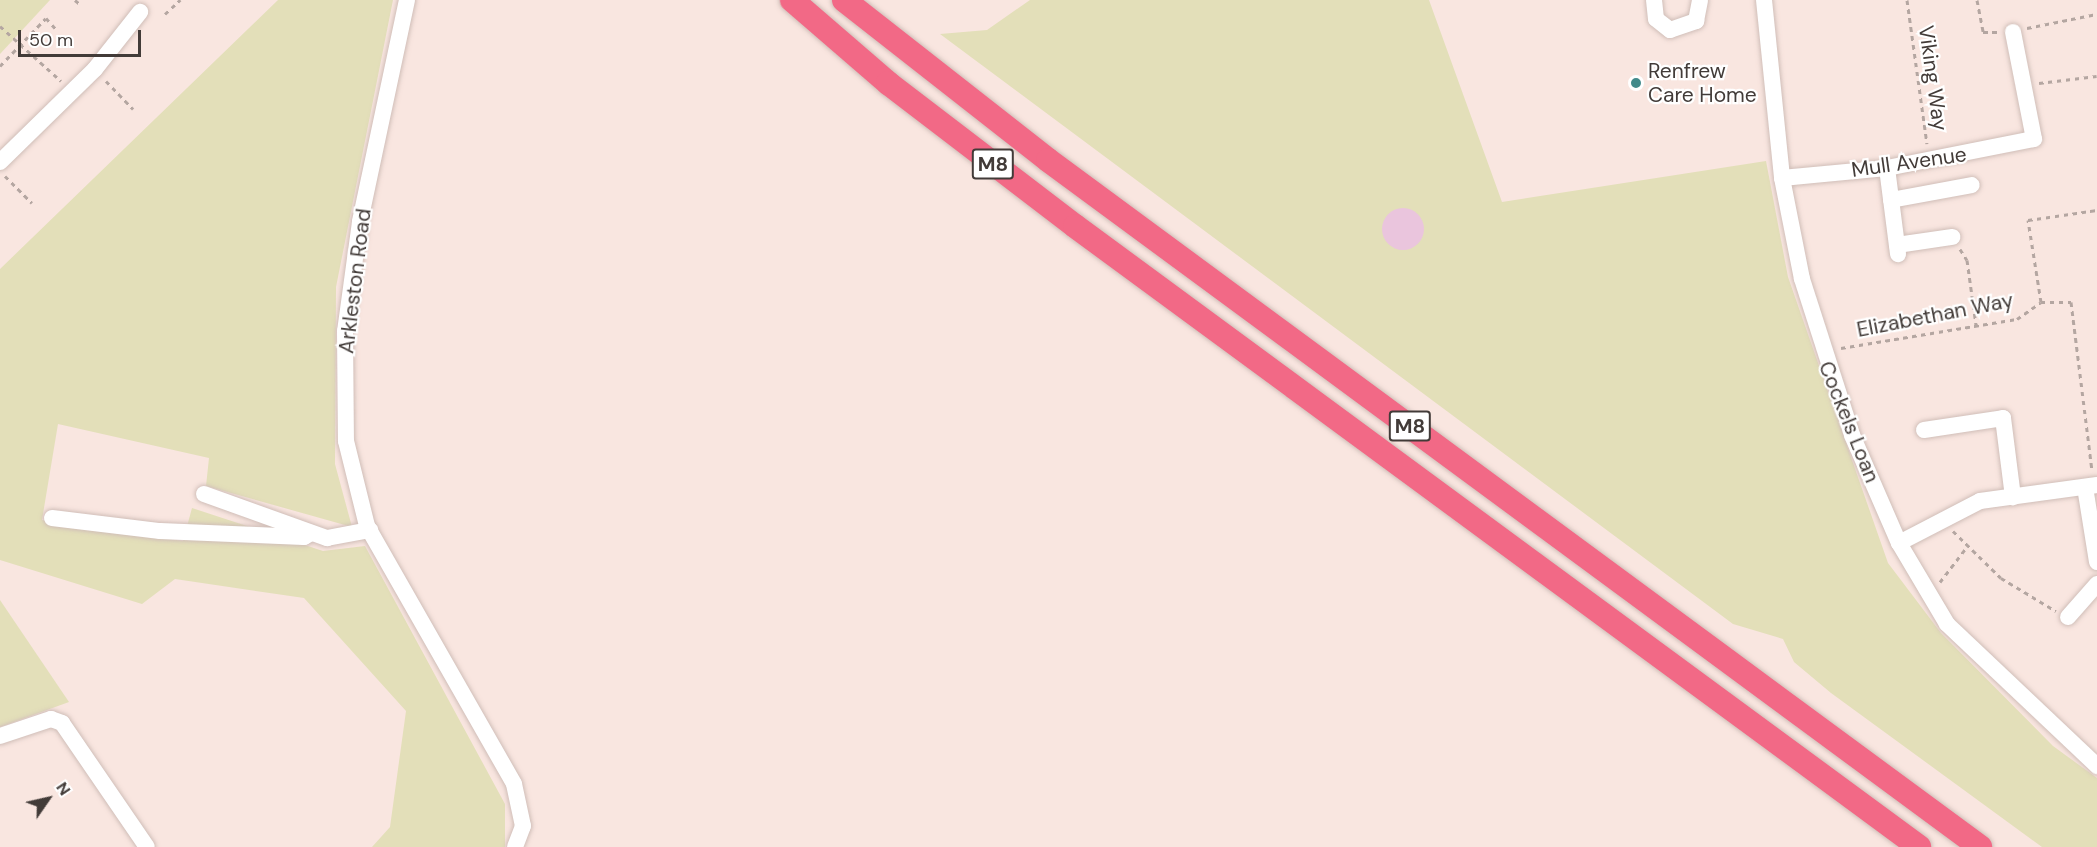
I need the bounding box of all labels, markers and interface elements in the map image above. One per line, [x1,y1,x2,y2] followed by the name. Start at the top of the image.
[21,18,144,56] scale bar
[1913,24,1953,132] street label: Viking Way
[29,28,73,52] text: 50 m
[1648,58,1757,108] place label: Renfrew Care Home
[1629,76,1643,90] marker: Renfrew Care Home
[1850,141,1968,183] street label: Mull Avenue
[970,147,1016,181] road number: M8
[334,207,376,355] street label: Arkleston Road
[1855,287,2015,343] street label: Elizabethan Way
[1813,358,1885,486] street label: Cockels Loan
[1388,409,1432,443] road number: M8
[18,769,78,829] north arrow
[51,778,75,799] text: N

